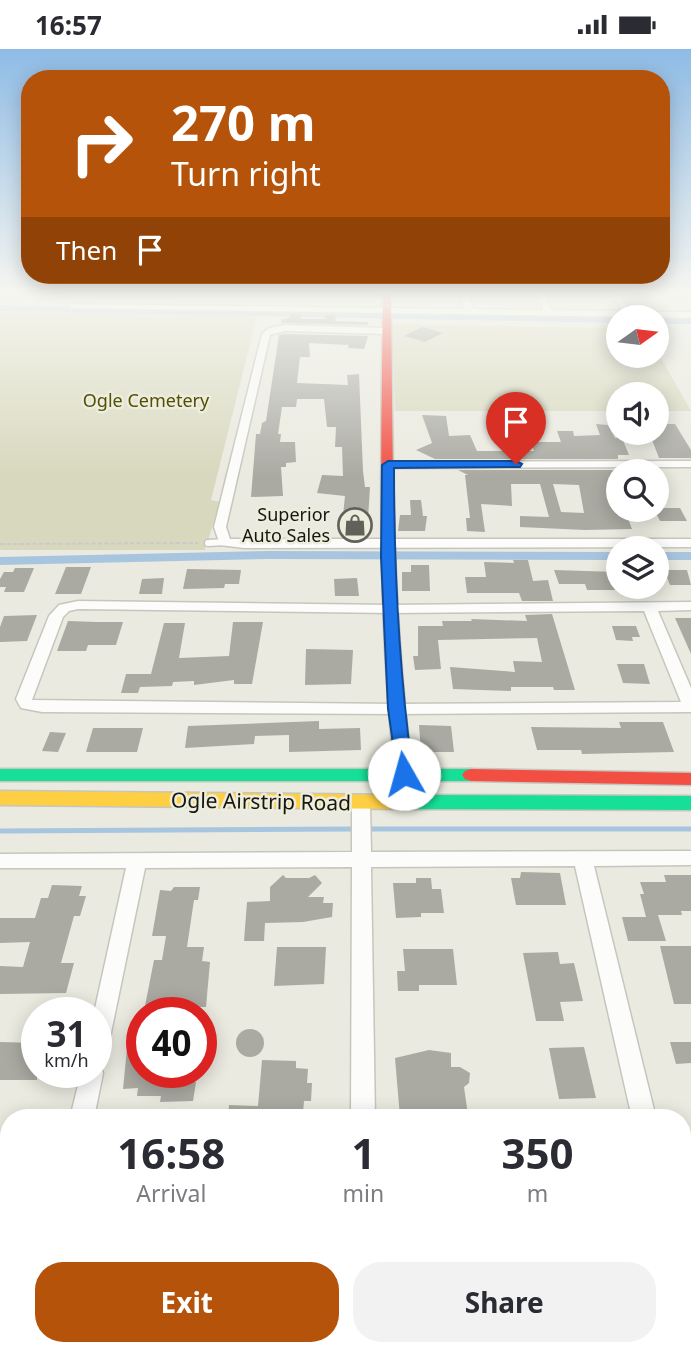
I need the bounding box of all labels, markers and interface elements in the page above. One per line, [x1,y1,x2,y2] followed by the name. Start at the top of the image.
[35,7,102,43] text: 16:57
[171,89,316,155] text: 270 m
[56,98,147,189] icon: right
[171,152,321,195] text: Turn right
[131,231,169,269] icon: arrive
[56,232,117,268] text: Then
[606,305,668,367] north arrow
[606,305,669,599] map controls
[606,382,669,445] button: sound
[83,388,210,412] park label: Ogle Cemetery
[486,392,546,464] pin
[497,403,535,441] icon: arrive
[606,459,669,522] button: search
[242,502,331,547] place label: Superior Auto Sales
[336,506,374,544] shop icon: Superior Auto Sales
[606,536,669,599] button: layers
[367,737,441,811] position arrow
[171,785,351,817] street label: Ogle Airstrip Road
[126,997,217,1088] speed limit sign: 40
[46,1010,87,1057] text: 31
[44,1048,89,1072] text: km/h
[117,1124,225,1181] text: 16:58
[351,1124,375,1181] text: 1
[502,1124,574,1181] text: 350
[136,1177,206,1209] text: Arrival
[343,1177,384,1209] text: min
[527,1177,548,1209] text: m
[35,1262,339,1342] button: Exit
[353,1262,656,1342] button: Share

